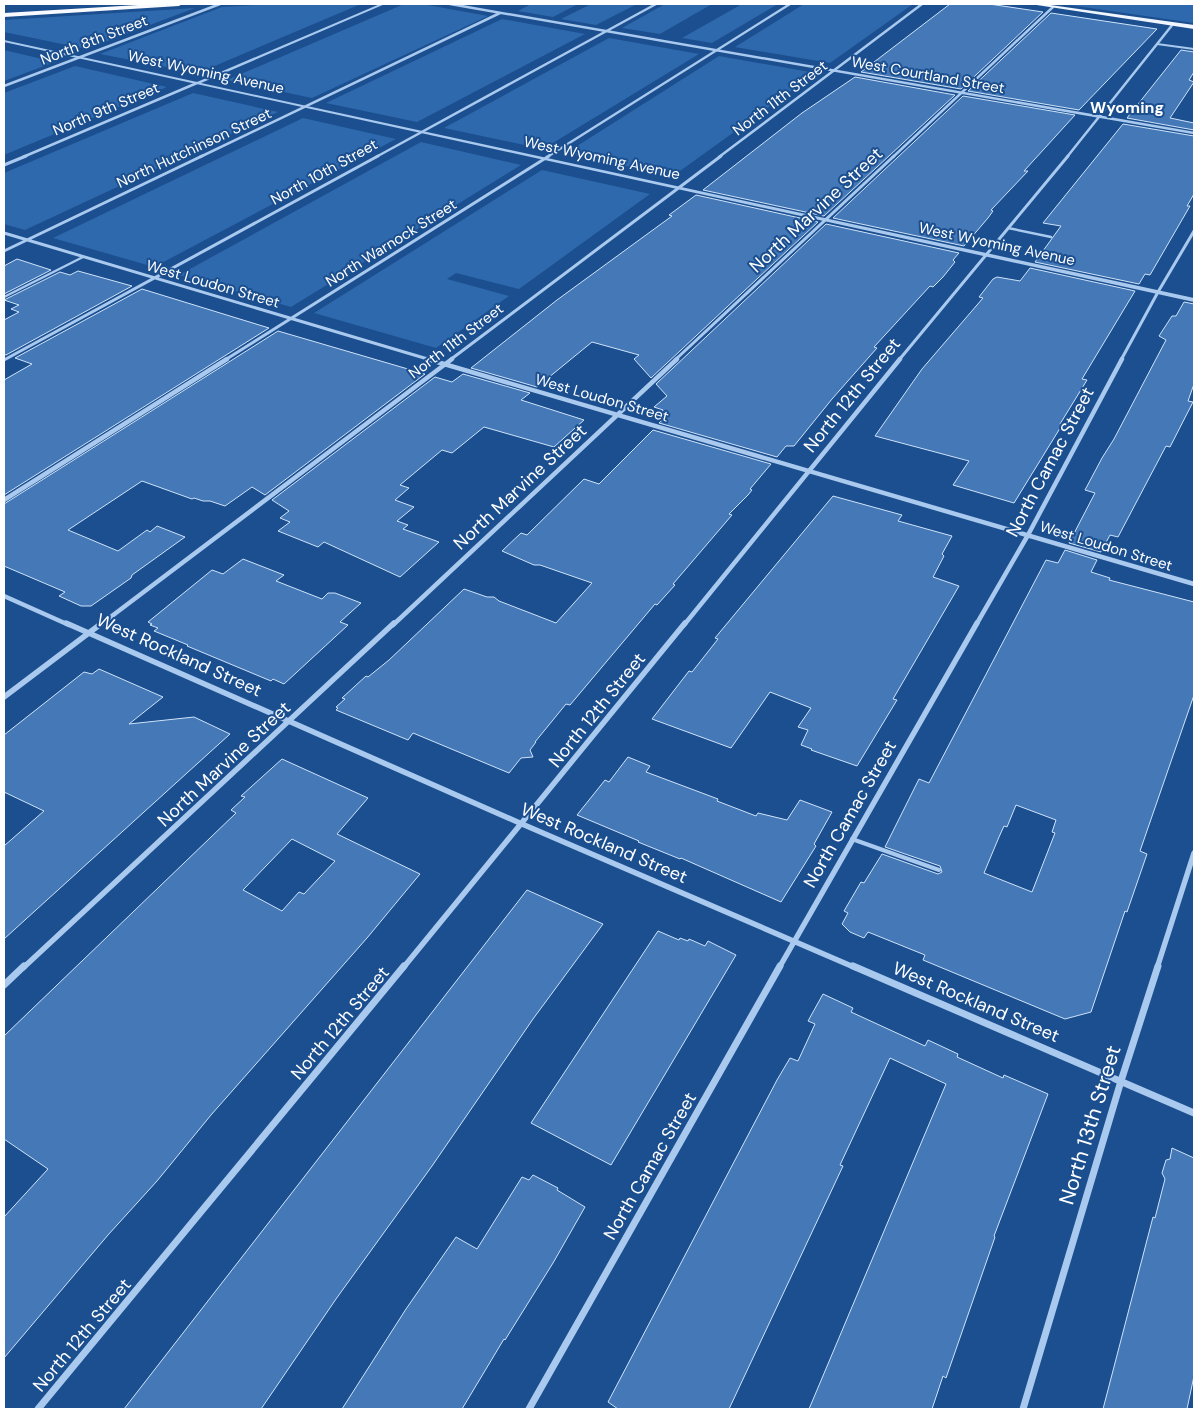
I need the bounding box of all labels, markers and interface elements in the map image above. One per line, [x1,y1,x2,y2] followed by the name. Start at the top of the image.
[37,10,151,70] street label: North 8th Street
[126,46,286,98] street label: West Wyoming Avenue
[850,52,1006,98] street label: West Courtland Street
[729,56,832,140] street label: North 11th Street
[50,78,162,140] street label: North 9th Street
[1090,97,1164,118] district label: Wyoming
[113,103,275,193] street label: North Hutchinson Street
[522,132,682,184] street label: West Wyoming Avenue
[267,134,381,210] street label: North 10th Street
[744,142,888,278] street label: North Marvine Street
[322,194,460,291] street label: North Warnock Street
[917,218,1077,270] street label: West Wyoming Avenue
[144,255,282,313] street label: West Loudon Street
[405,299,508,383] street label: North 11th Street
[798,333,906,457] street label: North 12th Street
[533,369,671,427] street label: West Loudon Street
[1000,383,1100,541] street label: North Camac Street
[448,419,592,555] street label: North Marvine Street
[1037,516,1175,576] street label: West Loudon Street
[93,608,265,702] street label: West Rockland Street
[543,648,651,772] street label: North 12th Street
[152,696,296,832] street label: North Marvine Street
[798,736,902,892] street label: North Camac Street
[517,797,691,889] street label: West Rockland Street
[889,956,1063,1048] street label: West Rockland Street
[285,961,395,1085] street label: North 12th Street
[1052,1042,1128,1208] street label: North 13th Street
[598,1088,702,1244] street label: North Camac Street
[27,1273,137,1397] street label: North 12th Street

